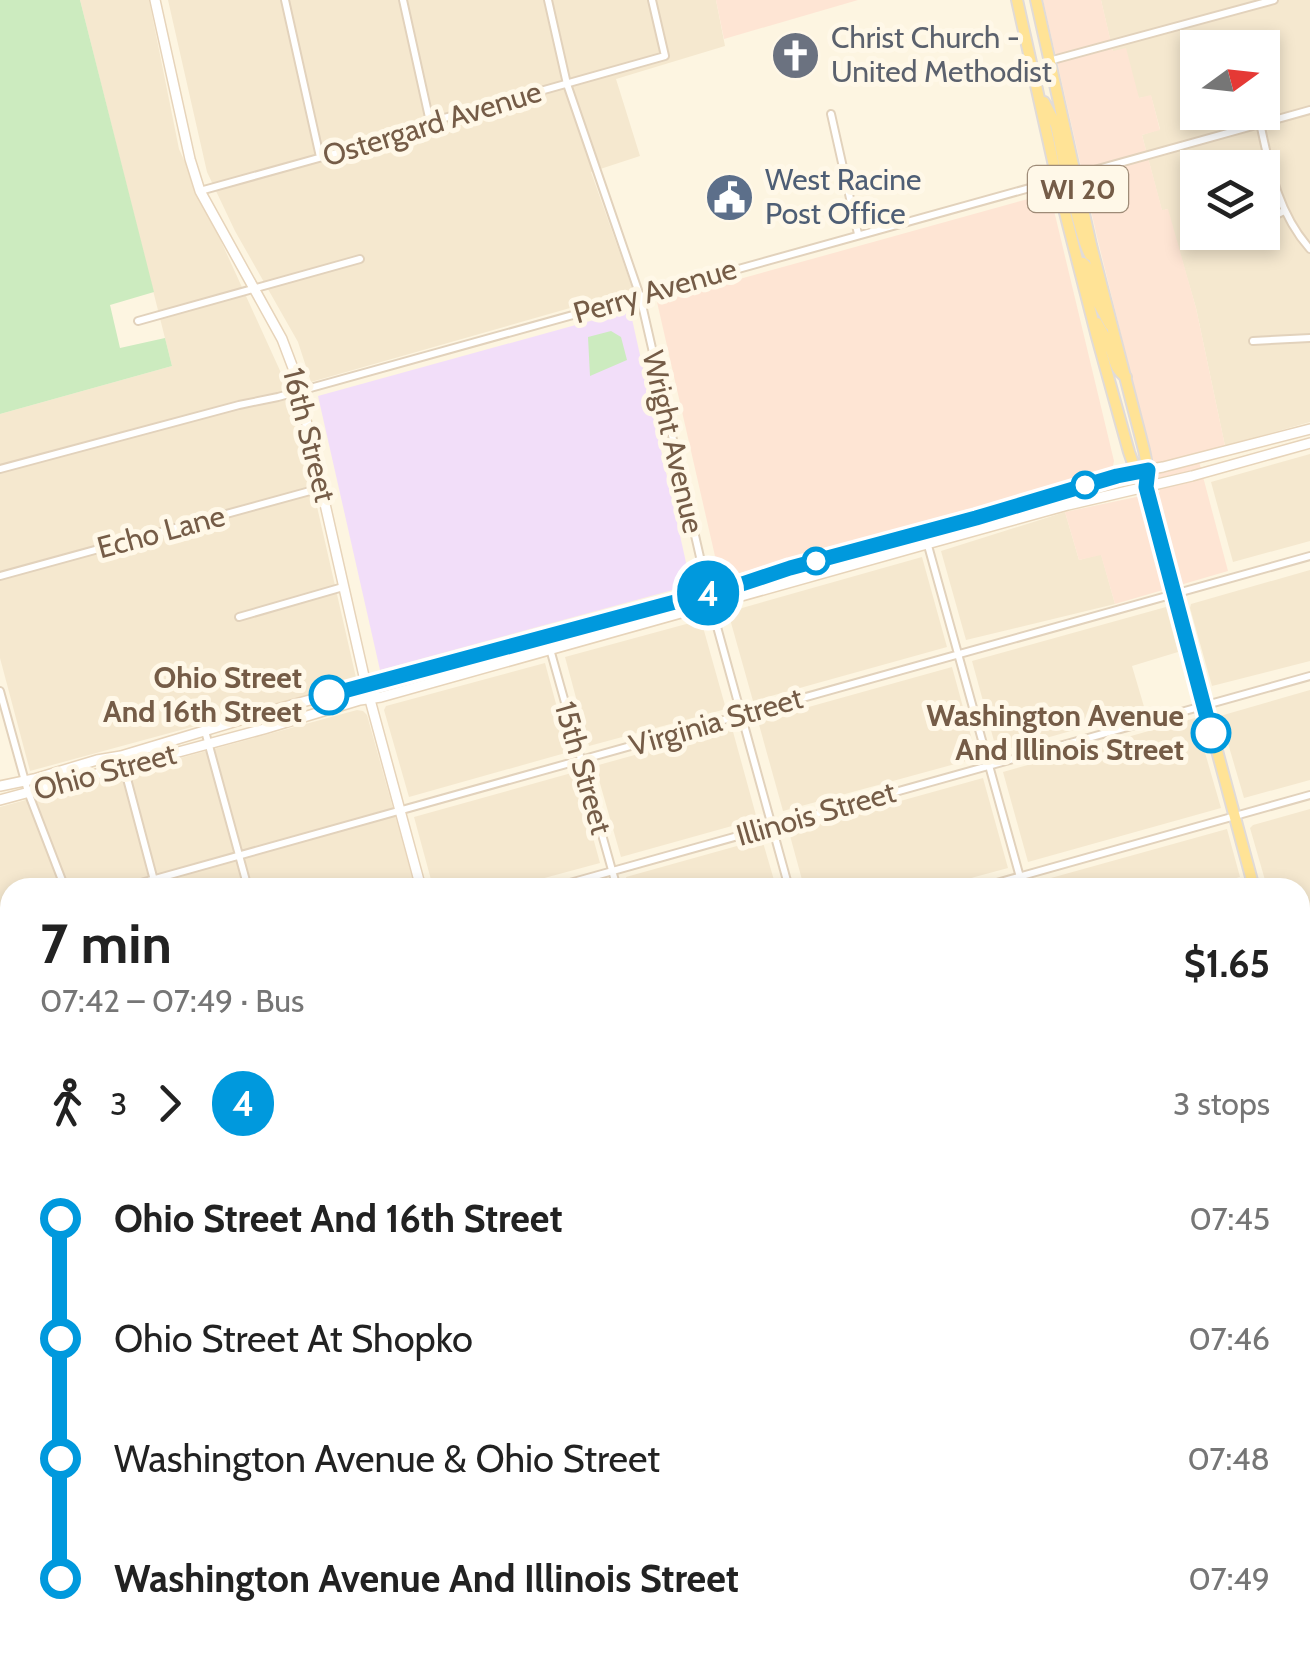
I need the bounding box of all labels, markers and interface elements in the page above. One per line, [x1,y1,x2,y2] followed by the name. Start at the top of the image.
[831,19,1052,90] place label: Christ Church - United Methodist
[770,29,822,81] church icon: Christ Church - United Methodist
[1180,30,1280,130] north arrow
[1180,30,1280,250] map controls
[318,73,546,174] street label: Ostergard Avenue
[1180,150,1280,250] button: layers
[765,161,921,232] place label: West Racine Post Office
[1028,166,1128,212] road number: WI 20
[704,171,756,223] public building icon: West Racine Post Office
[569,250,741,331] street label: Perry Avenue
[635,347,712,537] street label: Wright Avenue
[275,364,344,506] street label: 16th Street
[1072,472,1098,498] unlabelled marker
[93,497,229,566] street label: Echo Lane
[803,548,829,574] unlabelled marker
[676,560,740,626] line badge: 4
[697,572,719,615] text: 4
[103,659,302,730] place label: Ohio Street And 16th Street
[310,676,348,714] marker: Ohio Street And 16th Street
[625,679,807,764] street label: Virginia Street
[547,697,620,838] street label: 15th Street
[926,697,1184,768] place label: Washington Avenue And Illinois Street
[1192,714,1230,752] marker: Washington Avenue And Illinois Street
[30,735,180,808] street label: Ohio Street
[732,773,900,854] street label: Illinois Street
[40,910,172,977] text: 7 min
[1184,940,1270,987] text: $1.65
[40,981,304,1020] text: 07:42 – 07:49 · Bus
[40,1076,95,1131] icon: walk
[142,1076,197,1131] icon: forward
[232,1082,254,1125] text: 4
[110,1084,127,1123] text: 3
[1173,1084,1270,1123] text: 3 stops
[114,1195,562,1242] text: Ohio Street And 16th Street
[1189,1199,1270,1238] text: 07:45
[114,1315,473,1362] text: Ohio Street At Shopko
[1189,1319,1270,1358] text: 07:46
[114,1435,660,1482] text: Washington Avenue & Ohio Street
[1187,1439,1270,1478] text: 07:48
[114,1555,739,1602] text: Washington Avenue And Illinois Street
[1189,1559,1270,1598] text: 07:49

